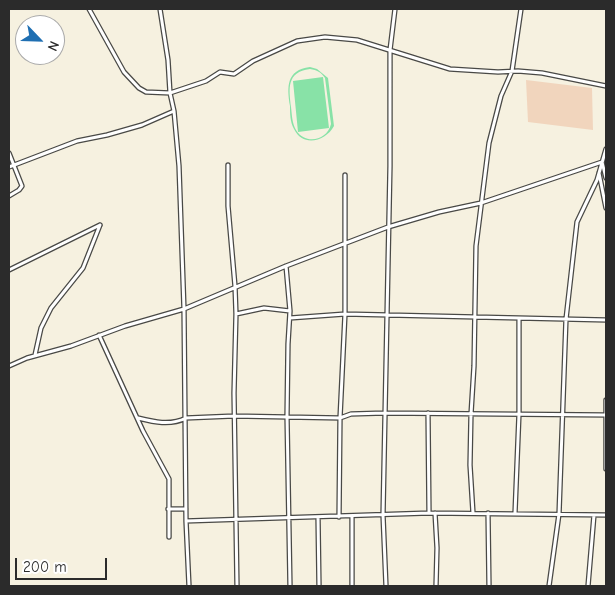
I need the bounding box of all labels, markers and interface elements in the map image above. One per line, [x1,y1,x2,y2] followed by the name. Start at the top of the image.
[15,15,65,65] north arrow
[44,38,63,54] text: N
[18,548,110,580] scale bar
[23,558,67,576] text: 200 m

